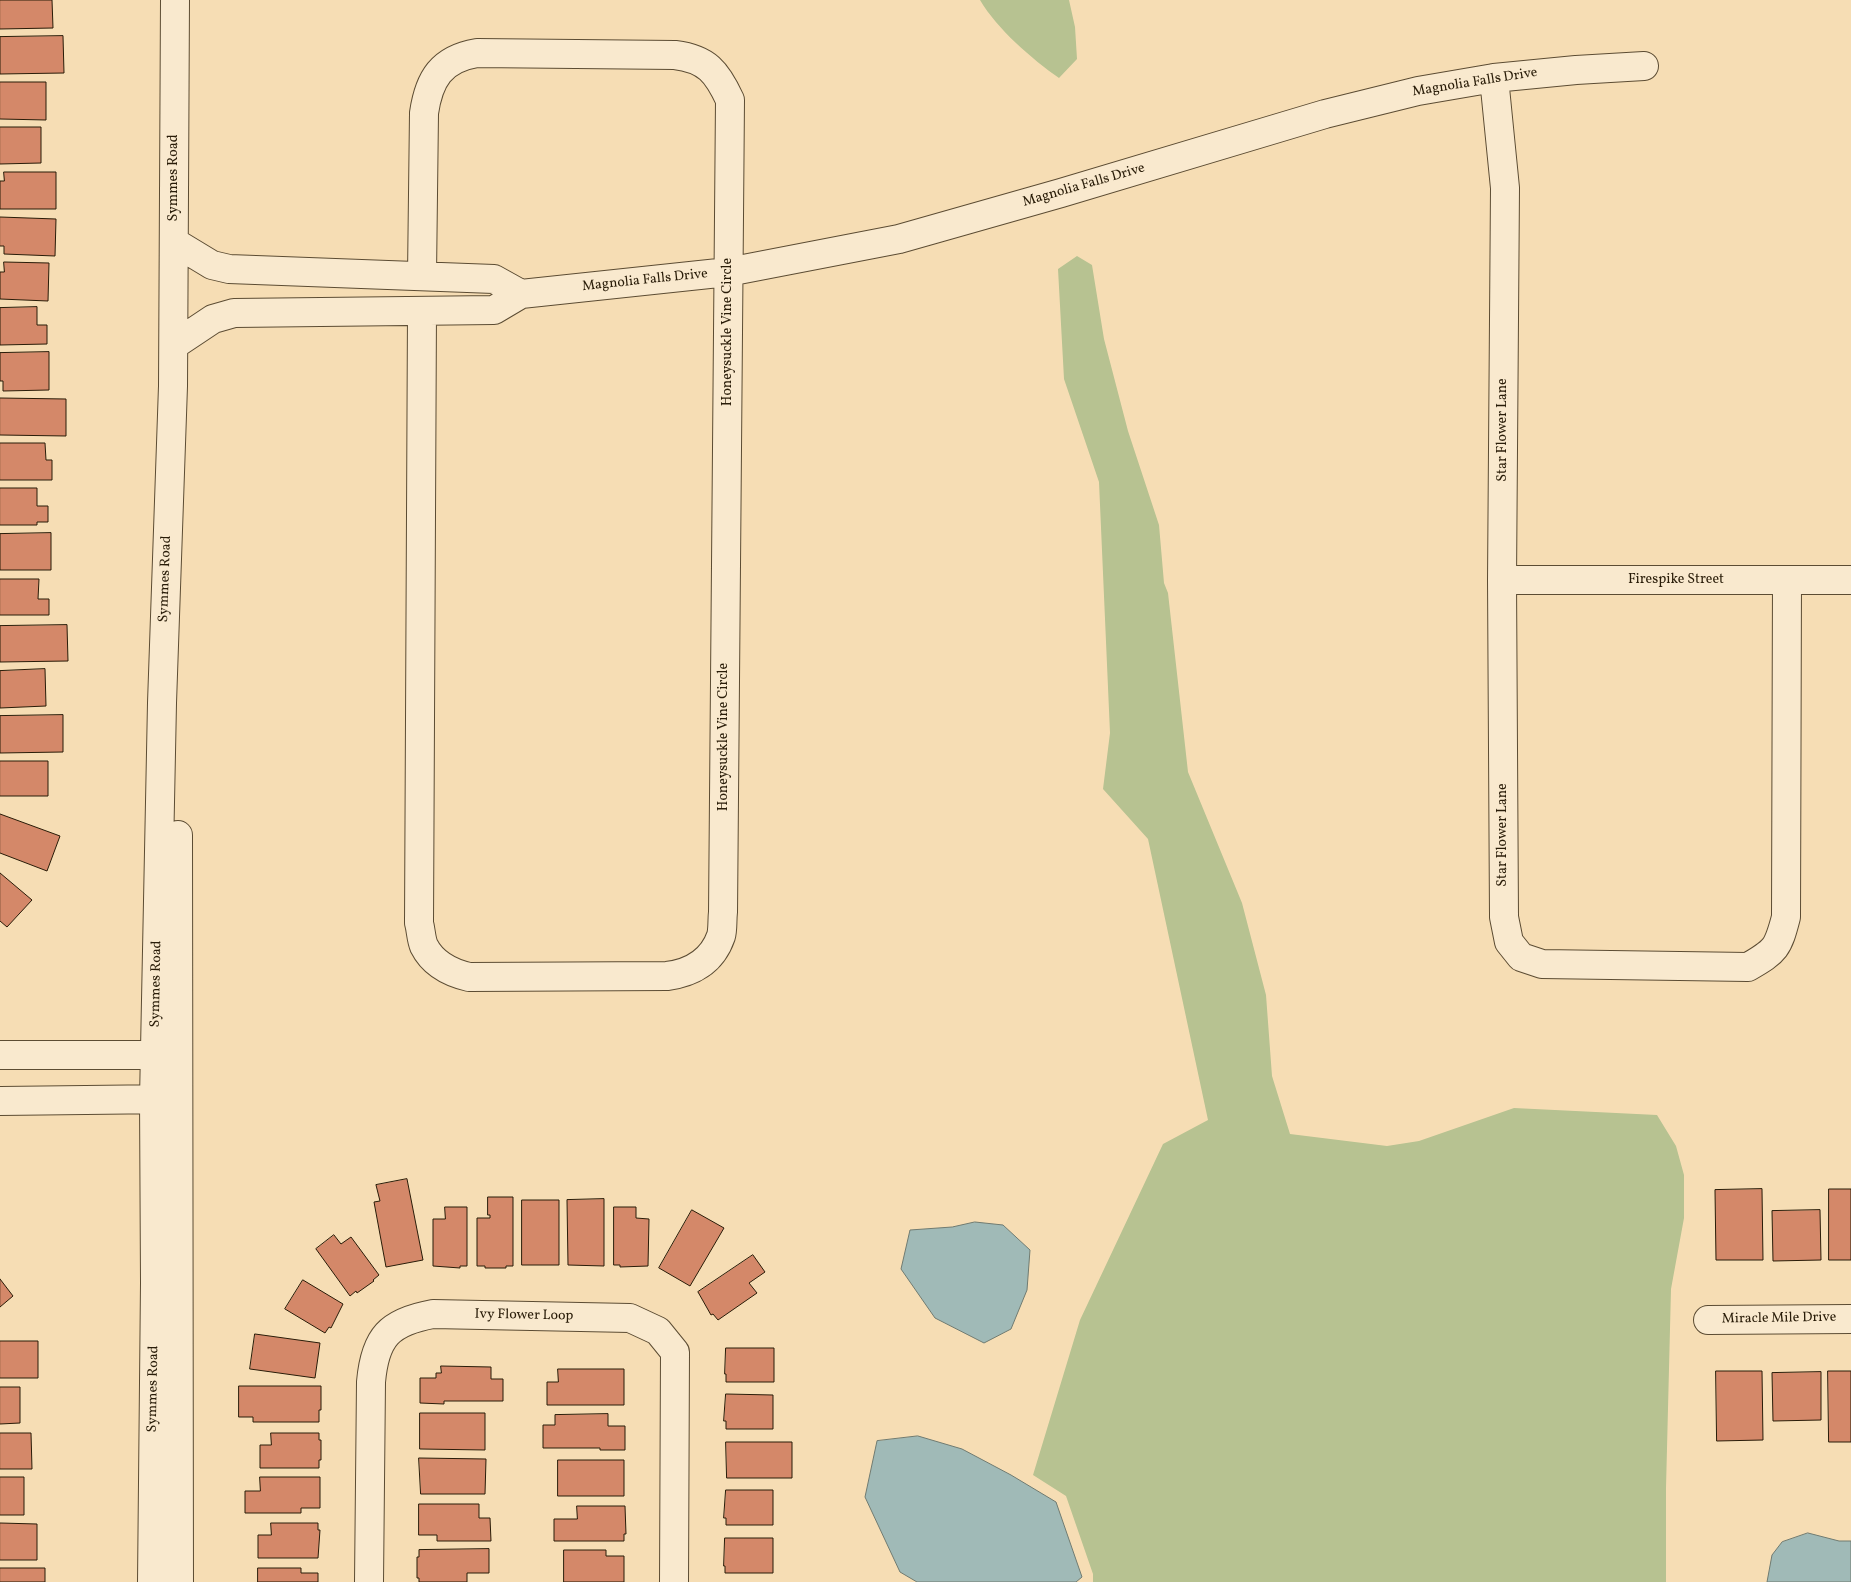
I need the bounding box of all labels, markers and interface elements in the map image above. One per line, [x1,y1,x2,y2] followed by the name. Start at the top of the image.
[1411,65,1539,101] street label: Magnolia Falls Drive
[166,134,182,222] street label: Symmes Road
[1021,160,1147,212] street label: Magnolia Falls Drive
[720,258,736,406] street label: Honeysuckle Vine Circle
[581,266,709,296] street label: Magnolia Falls Drive
[1495,378,1511,482] street label: Star Flower Lane
[156,535,176,623] street label: Symmes Road
[1628,572,1724,588] street label: Firespike Street
[716,663,732,811] street label: Honeysuckle Vine Circle
[1495,783,1511,887] street label: Star Flower Lane
[148,940,166,1028] street label: Symmes Road
[474,1307,574,1325] street label: Ivy Flower Loop
[1722,1310,1836,1328] street label: Miracle Mile Drive
[145,1345,163,1433] street label: Symmes Road

